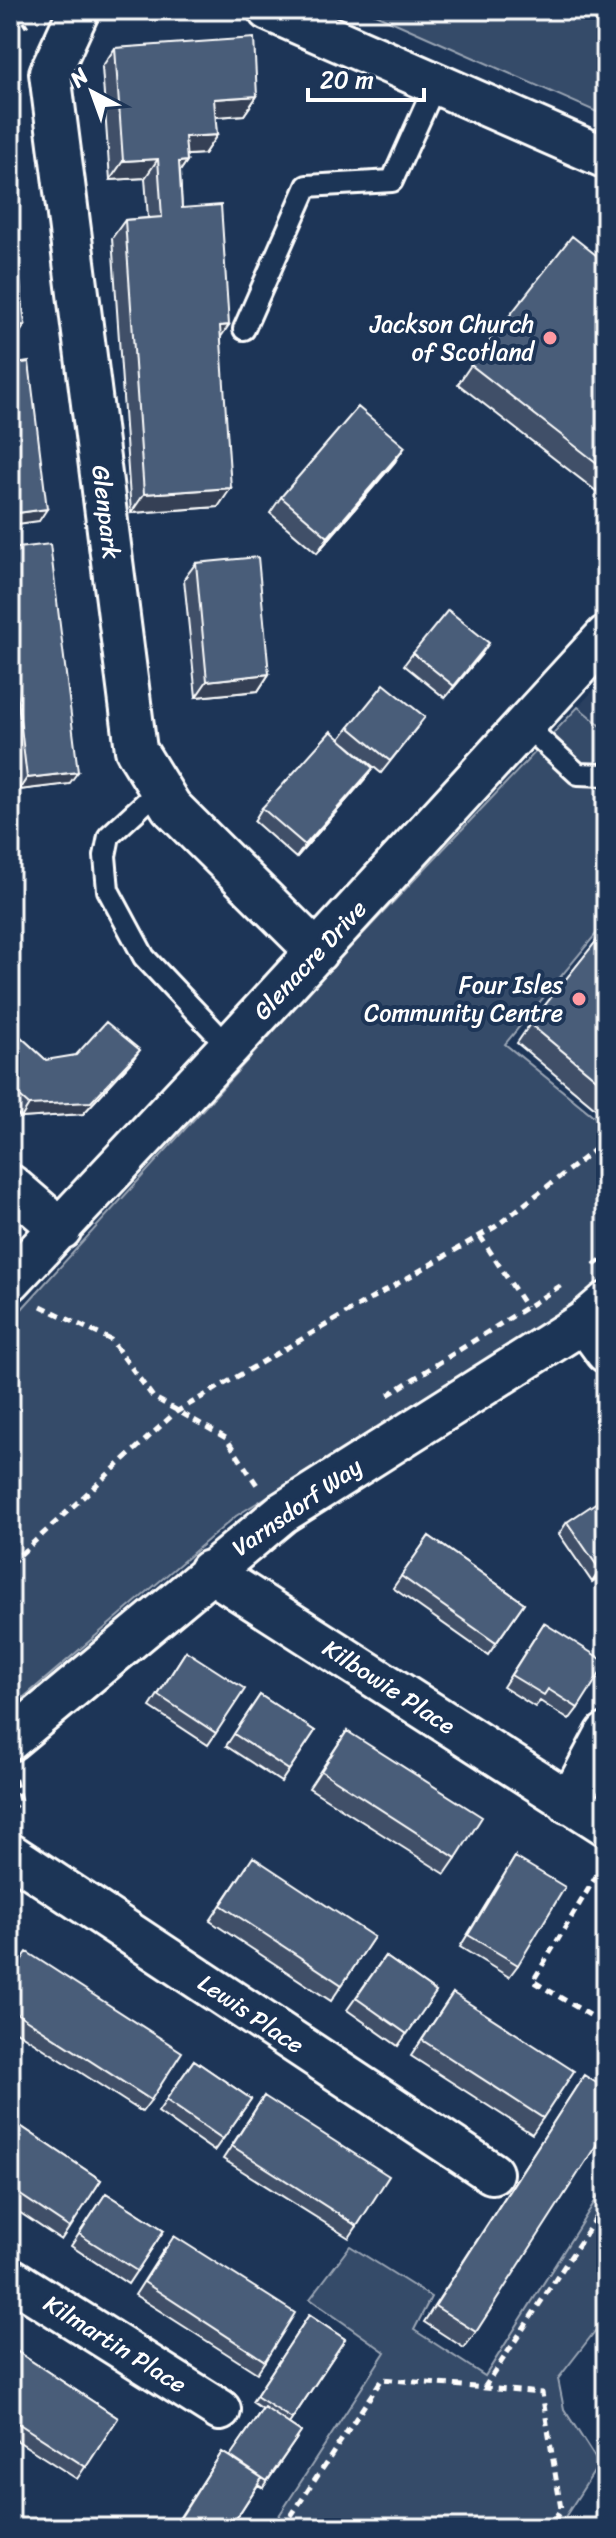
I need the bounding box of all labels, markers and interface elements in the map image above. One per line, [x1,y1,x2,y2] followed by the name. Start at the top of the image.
[52,52,132,132] north arrow
[308,52,424,102] scale bar
[60,57,98,98] text: N
[320,59,374,101] text: 20 m
[369,303,535,373] place label: Jackson Church of Scotland
[541,329,559,347] marker: Jackson Church of Scotland
[79,463,133,562] street label: Glenpark
[242,890,378,1030] street label: Glenacre Drive
[364,964,564,1034] place label: Four Isles Community Centre
[570,990,588,1008] marker: Four Isles Community Centre
[223,1446,372,1568] street label: Varnsdorf Way
[314,1628,464,1746] street label: Kilbowie Place
[189,1963,313,2065] street label: Lewis Place
[35,2283,195,2405] street label: Kilmartin Place

